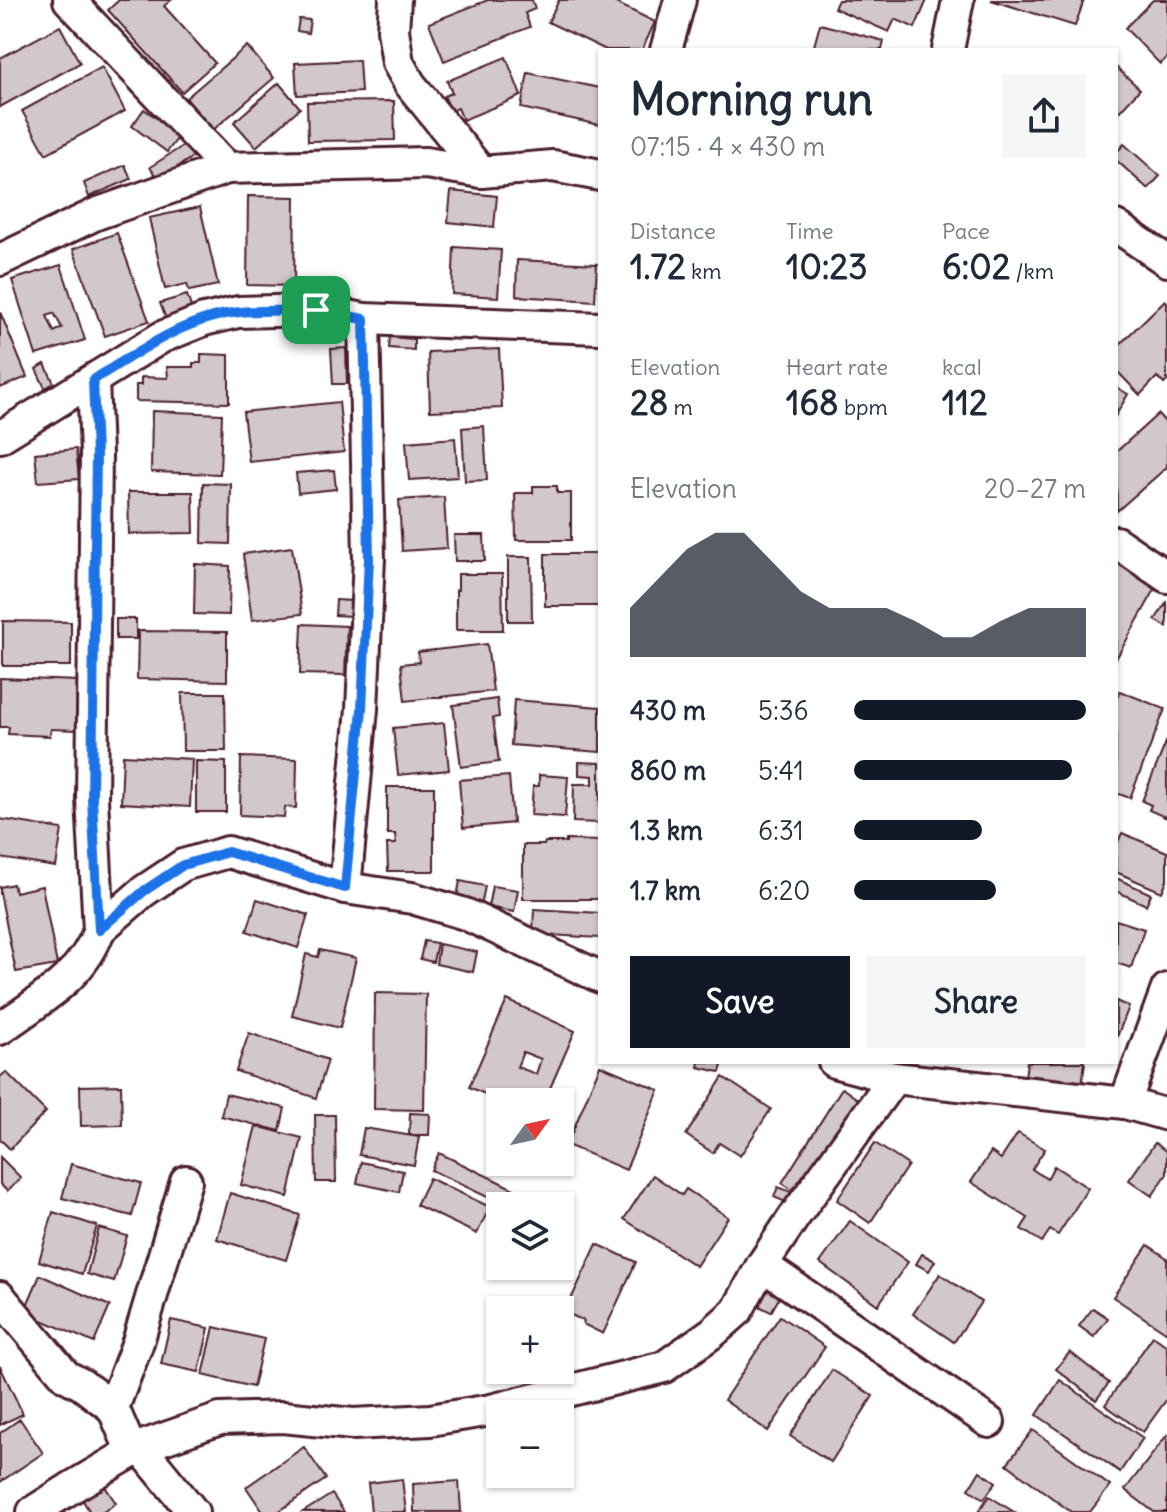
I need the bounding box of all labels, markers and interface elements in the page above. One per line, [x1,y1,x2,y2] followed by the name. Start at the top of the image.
[630,72,873,127] text: Morning run
[1002,74,1086,158] button: share
[630,130,825,163] text: 07:15 · 4 × 430 m
[630,217,716,245] text: Distance
[786,217,834,245] text: Time
[942,217,990,245] text: Pace
[630,245,686,288] text: 1.72
[786,245,868,288] text: 10:23
[942,245,1010,288] text: 6:02
[686,257,722,285] text: km
[1010,257,1054,285] text: /km
[282,276,350,344] pin
[294,288,338,332] icon: arrive
[630,353,720,381] text: Elevation
[786,353,888,381] text: Heart rate
[942,353,982,381] text: kcal
[630,381,668,424] text: 28
[786,381,839,424] text: 168
[942,381,988,424] text: 112
[668,393,693,421] text: m
[839,393,888,421] text: bpm
[630,472,737,505] text: Elevation
[984,472,1086,505] text: 20–27 m
[630,694,706,727] text: 430 m
[758,694,809,727] text: 5:36
[630,754,706,787] text: 860 m
[758,754,804,787] text: 5:41
[630,814,703,847] text: 1.3 km
[758,814,804,847] text: 6:31
[630,874,701,907] text: 1.7 km
[758,874,810,907] text: 6:20
[630,956,850,1048] button: Save
[866,956,1086,1048] button: Share
[486,1088,574,1176] north arrow
[486,1088,574,1488] map controls
[486,1192,574,1280] button: layers
[486,1296,574,1384] button: +
[486,1400,574,1488] button: −

